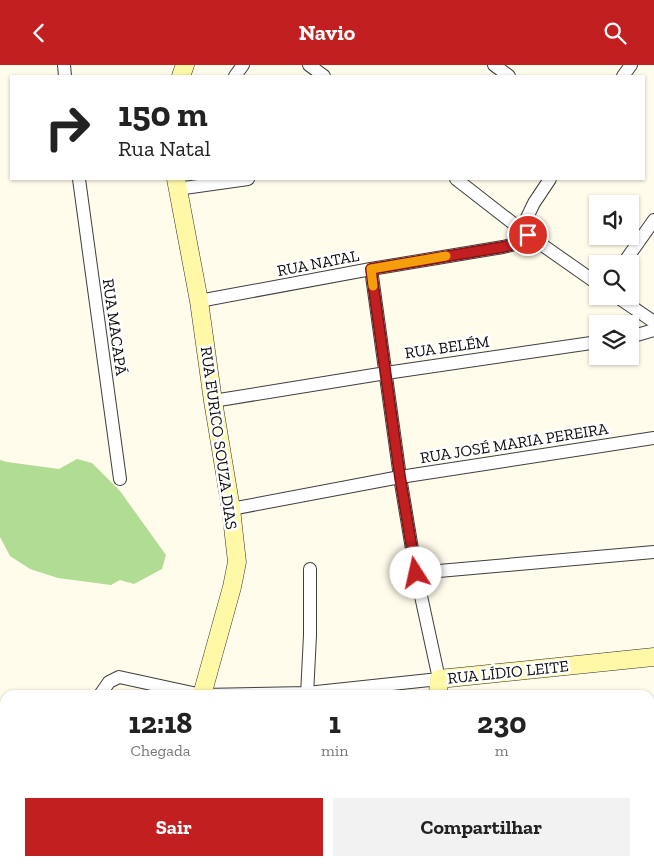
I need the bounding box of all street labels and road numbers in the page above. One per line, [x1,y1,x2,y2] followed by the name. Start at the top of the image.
[275,246,361,280] street label: RUA NATAL
[99,277,131,377] street label: RUA MACAPÁ
[403,332,491,362] street label: RUA BELÉM
[197,345,241,531] street label: RUA EURICO SOUZA DIAS
[419,419,610,467] street label: RUA JOSÉ MARIA PEREIRA
[446,656,570,688] street label: RUA LÍDIO LEITE

